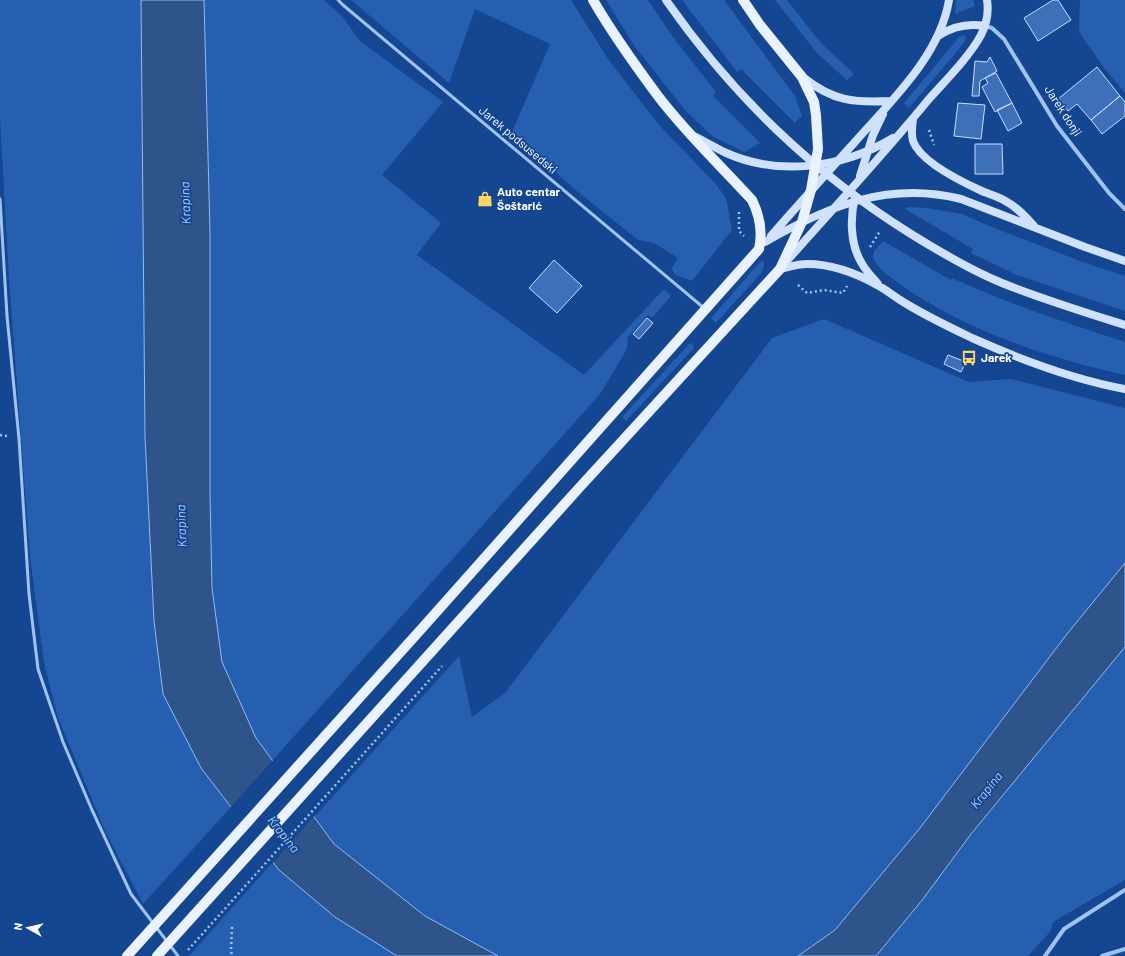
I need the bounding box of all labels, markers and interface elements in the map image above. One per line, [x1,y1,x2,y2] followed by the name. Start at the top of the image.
[1042,82,1085,138] street label: Jarek donji
[477,103,561,176] street label: Jarek podsusedski
[176,181,194,225] water label: Krapina
[497,184,561,212] place label: Auto centar Šoštarić
[476,190,494,208] shop icon: Auto centar Šoštarić
[960,349,978,367] bus stop icon: Jarek
[981,350,1012,364] place label: Jarek
[172,504,190,548] water label: Krapina
[966,768,1006,812] water label: Krapina
[264,812,304,856] water label: Krapina
[8,908,48,948] north arrow
[11,922,25,931] text: N

